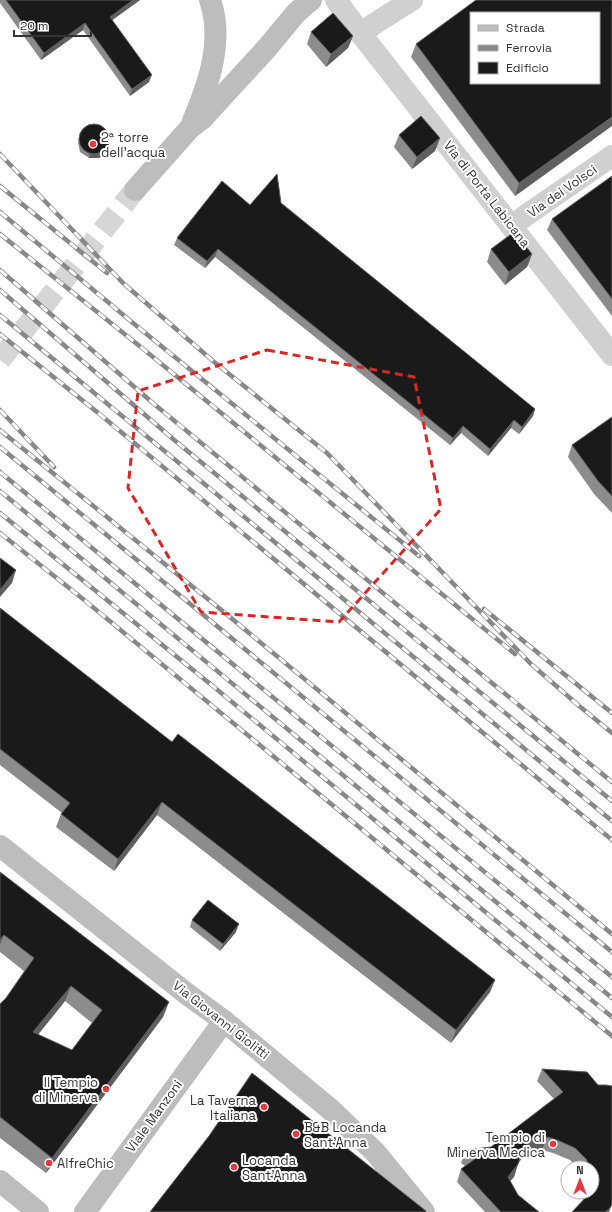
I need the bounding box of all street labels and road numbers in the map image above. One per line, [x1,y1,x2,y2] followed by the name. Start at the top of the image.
[440,137,534,251] street label: Via di Porta Labicana
[524,161,600,221] street label: Via dei Volsci
[169,977,273,1063] street label: Via Giovanni Giolitti
[122,1076,186,1156] street label: Viale Manzoni

